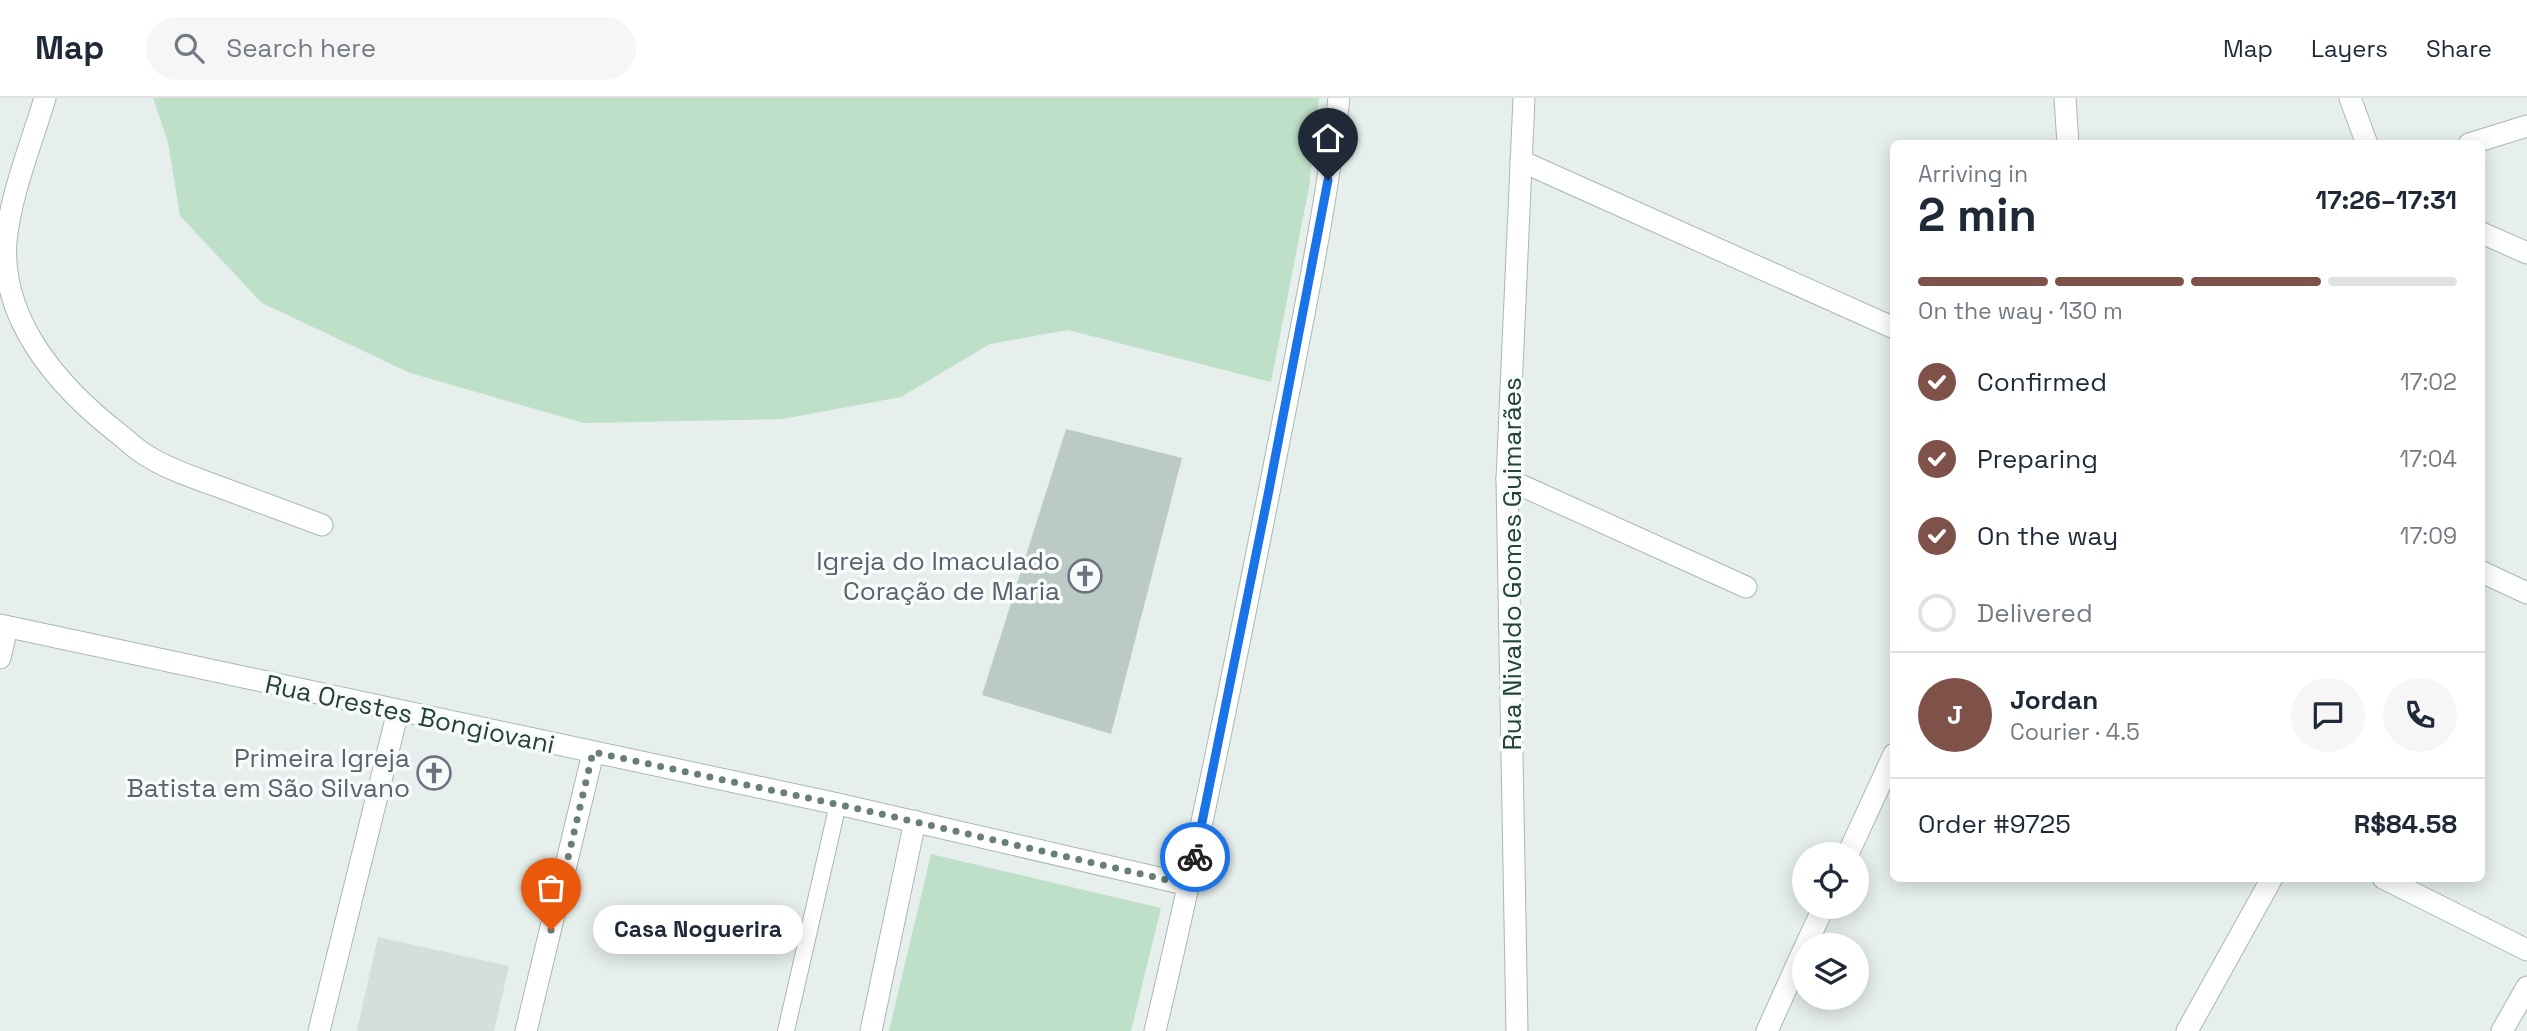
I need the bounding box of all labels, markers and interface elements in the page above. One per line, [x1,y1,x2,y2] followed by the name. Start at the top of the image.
[146,17,636,80] search box
[35,27,104,69] text: Map
[170,29,208,67] icon: search
[226,31,376,65] text: Search here
[2223,33,2273,64] text: Map
[2311,33,2388,64] text: Layers
[2426,33,2492,64] text: Share
[1298,108,1358,180] pin
[1309,119,1347,157] icon: home
[1918,159,2028,189] text: Arriving in
[2315,183,2457,217] text: 17:26–17:31
[1918,186,2037,244] text: 2 min
[1918,296,2123,326] text: On the way · 130 m
[1918,363,1956,401] icon: check
[1977,365,2107,399] text: Confirmed
[2400,367,2457,397] text: 17:02
[1495,377,1529,751] street label: Rua Nivaldo Gomes Guimarães
[1918,440,1956,478] icon: check
[1977,442,2098,476] text: Preparing
[2399,444,2457,474] text: 17:04
[1918,517,1956,555] icon: check
[1977,519,2118,553] text: On the way
[2400,521,2457,551] text: 17:09
[816,544,1060,608] place label: Igreja do Imaculado Coração de Maria
[1066,557,1104,595] church icon: Igreja do Imaculado Coração de Maria
[1977,596,2093,630] text: Delivered
[262,667,558,761] street label: Rua Orestes Bongiovani
[2291,678,2365,752] button: chat
[2383,678,2457,752] button: phone
[2010,683,2098,717] text: Jordan
[1947,698,1963,732] text: J
[2010,717,2140,747] text: Courier · 4.5
[127,741,410,805] place label: Primeira Igreja Batista em São Silvano
[415,754,453,792] church icon: Primeira Igreja Batista em São Silvano
[1918,807,2071,841] text: Order #9725
[2354,807,2457,841] text: R$84.58
[1160,822,1230,892] courier
[1176,838,1214,876] icon: bike
[1792,842,1869,1010] map controls
[1792,842,1869,919] button: locate
[521,858,581,930] pin
[532,869,570,907] icon: bag
[593,906,803,954] callout: Casa Noguerira
[614,914,782,944] text: Casa Noguerira
[1792,933,1869,1010] button: layers

